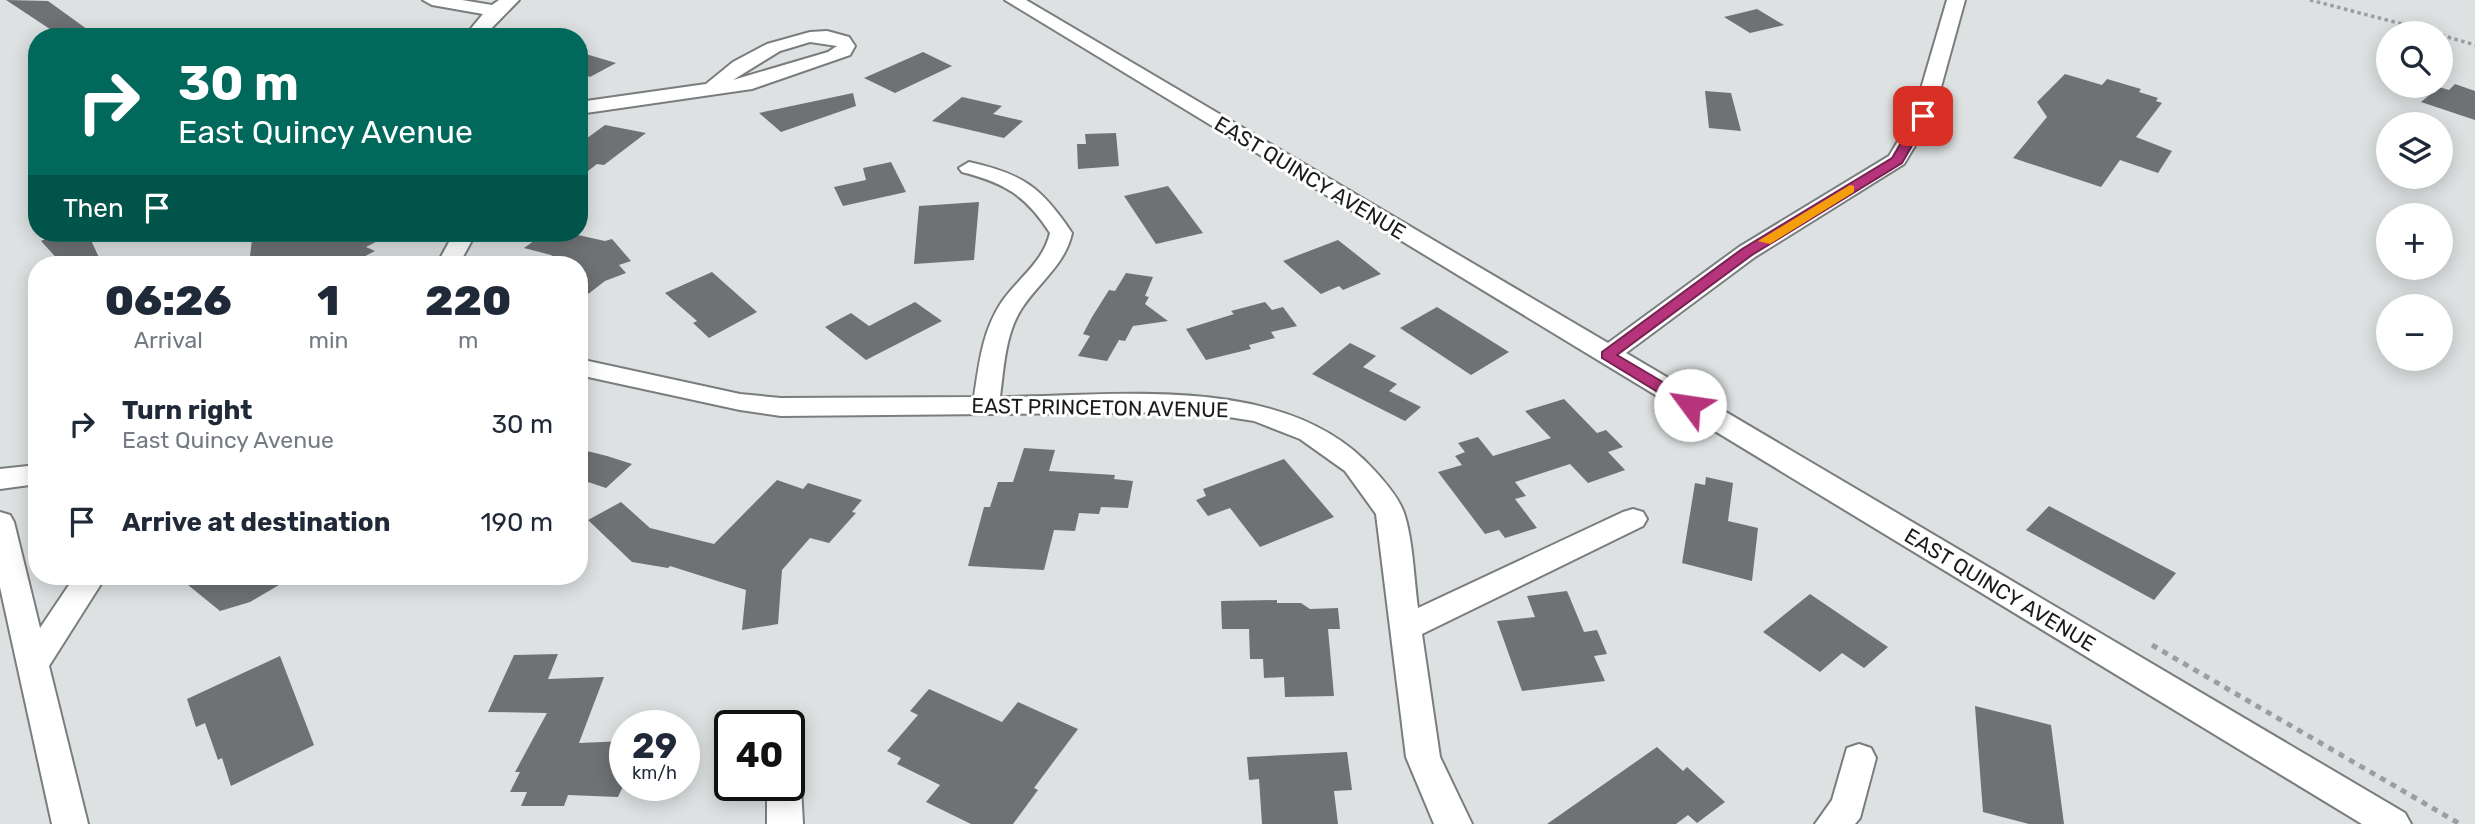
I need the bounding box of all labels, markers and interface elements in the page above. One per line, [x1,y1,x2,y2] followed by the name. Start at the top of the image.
[2376,21,2453,371] map controls
[2376,21,2453,98] button: search
[178,54,299,112] text: 30 m
[63,56,154,147] icon: right
[1893,86,1953,146] pin
[1904,97,1942,135] icon: arrive
[1210,111,1410,244] street label: EAST QUINCY AVENUE
[2376,112,2453,189] button: layers
[178,113,473,151] text: East Quincy Avenue
[138,189,176,227] icon: arrive
[63,193,124,224] text: Then
[2376,203,2453,280] button: +
[105,276,232,326] text: 06:26
[317,276,339,326] text: 1
[425,276,511,326] text: 220
[2376,294,2453,371] button: −
[134,326,203,354] text: Arrival
[308,326,348,354] text: min
[458,326,478,354] text: m
[1653,368,1727,442] position arrow
[971,393,1229,422] street label: EAST PRINCETON AVENUE
[122,395,252,426] text: Turn right
[63,405,101,443] icon: right
[491,409,553,440] text: 30 m
[122,426,334,454] text: East Quincy Avenue
[63,503,101,541] icon: arrive
[122,507,390,538] text: Arrive at destination
[480,507,553,538] text: 190 m
[1900,523,2100,656] street label: EAST QUINCY AVENUE
[714,710,805,801] speed limit sign: 40
[632,725,677,767] text: 29
[632,762,677,784] text: km/h

